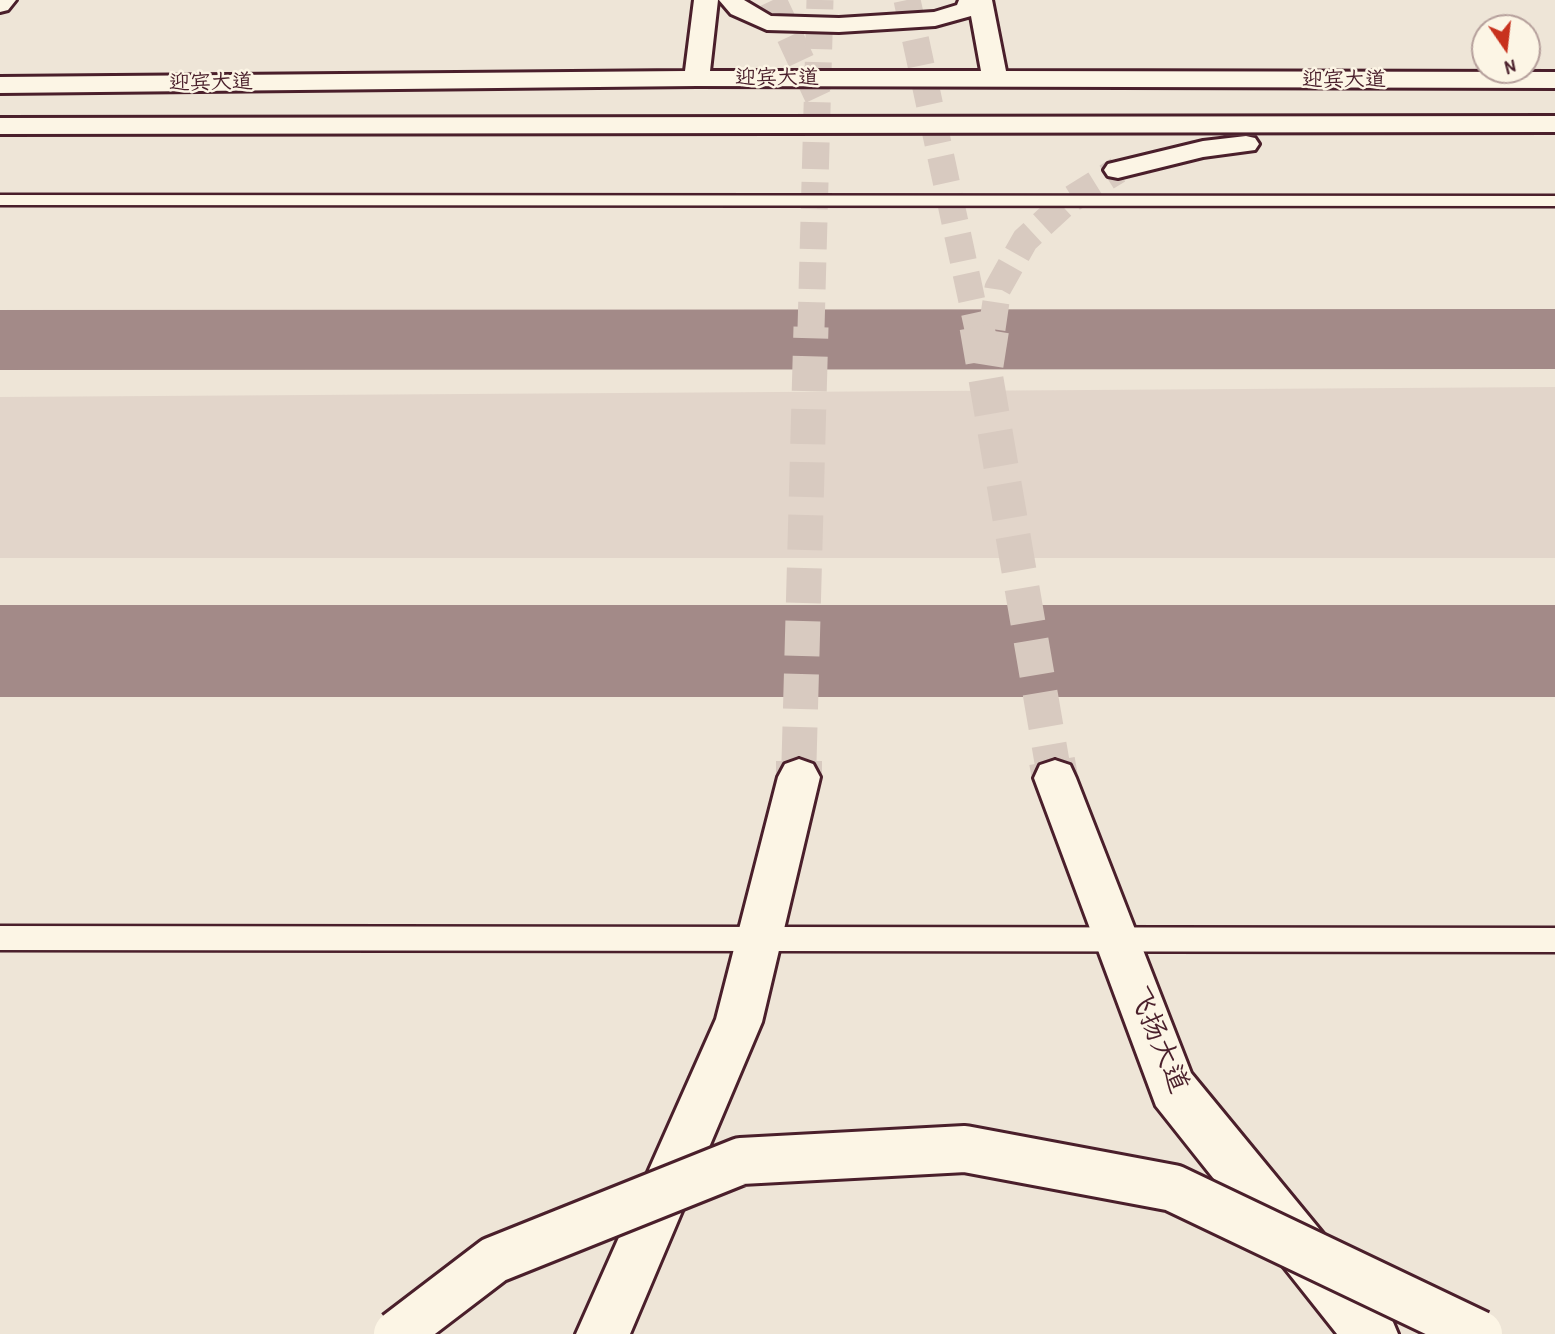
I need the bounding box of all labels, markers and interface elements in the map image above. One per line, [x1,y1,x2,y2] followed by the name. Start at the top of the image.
[1471,14,1541,84] north arrow
[1503,54,1519,81] text: N
[735,65,819,91] street label: 迎宾大道
[1302,67,1386,93] street label: 迎宾大道
[169,70,253,96] street label: 迎宾大道
[1121,982,1195,1098] street label: 飞扬大道

